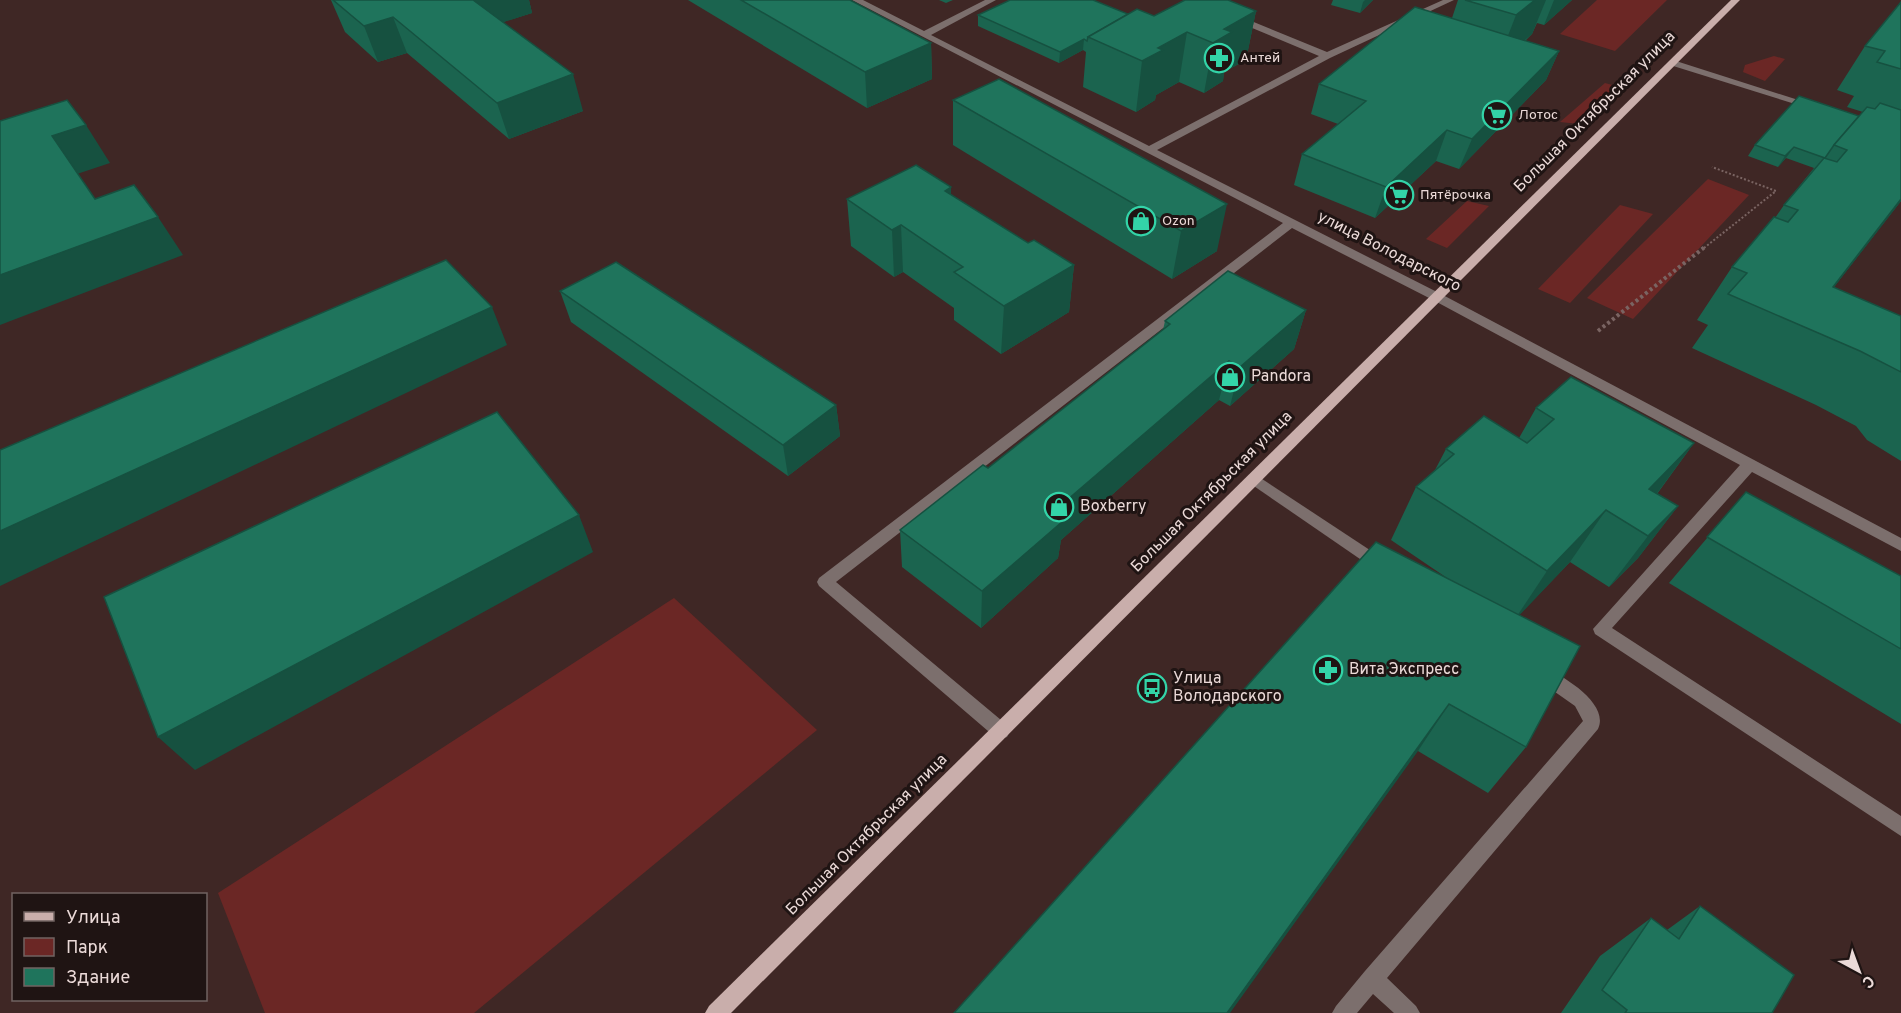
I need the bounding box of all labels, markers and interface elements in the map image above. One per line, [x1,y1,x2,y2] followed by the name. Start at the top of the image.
[1510,27,1680,197] street label: Большая Октябрьская улица
[1203,42,1235,74] pharmacy icon: Антей
[1240,50,1280,67] place label: Антей
[1481,99,1513,131] supermarket icon: Лотос
[1518,107,1558,124] place label: Лотос
[1383,179,1415,211] supermarket icon: Пятёрочка
[1420,187,1491,204] place label: Пятёрочка
[1125,205,1157,237] shop icon: Ozon
[1314,207,1464,297] street label: улица Володарского
[1162,213,1195,230] place label: Ozon
[1214,361,1246,393] shop icon: Pandora
[1251,367,1311,387] place label: Pandora
[1127,407,1297,577] street label: Большая Октябрьская улица
[1043,491,1075,523] shop icon: Boxberry
[1080,497,1147,517] place label: Boxberry
[1312,654,1344,686] pharmacy icon: Вита Экспресс
[1349,660,1459,680] place label: Вита Экспресс
[1173,669,1282,707] place label: Улица Володарского
[1136,672,1168,704] bus stop icon: Улица Володарского
[782,750,952,920] street label: Большая Октябрьская улица
[12,893,207,1001] legend
[66,907,120,930] text: Улица
[66,937,108,960] text: Парк
[1829,941,1889,1001] north arrow
[66,967,130,990] text: Здание
[1857,970,1878,992] text: С

